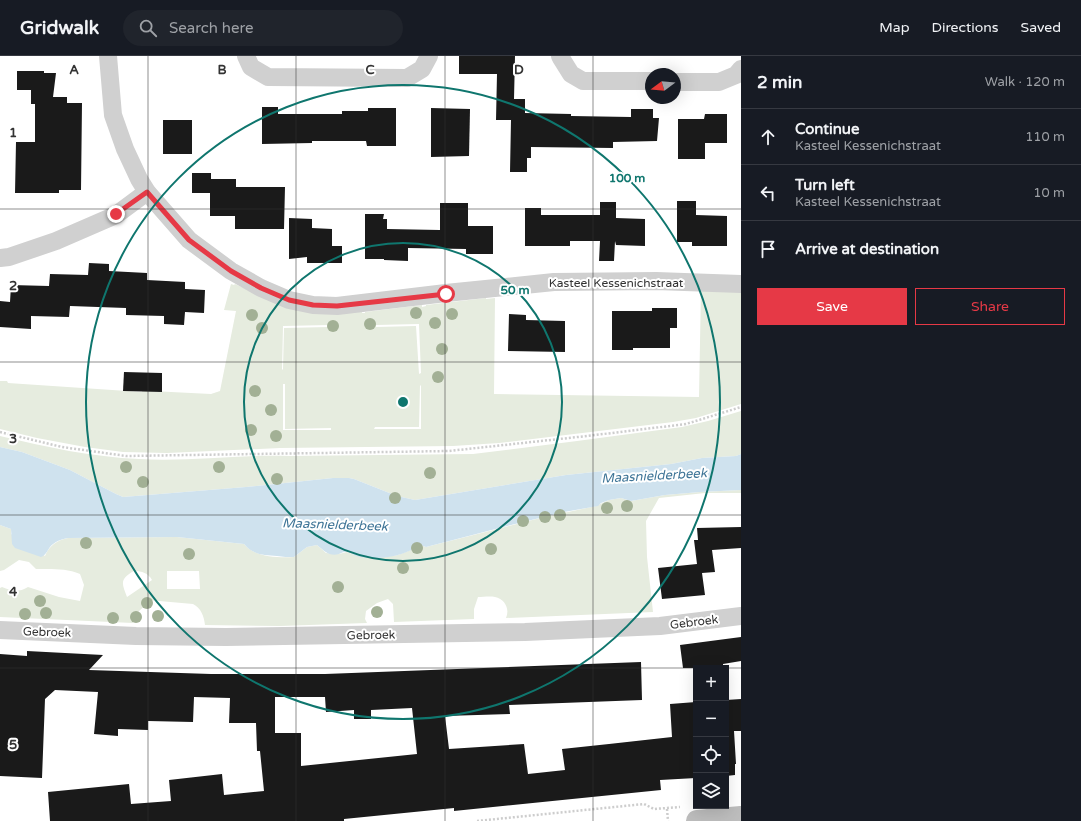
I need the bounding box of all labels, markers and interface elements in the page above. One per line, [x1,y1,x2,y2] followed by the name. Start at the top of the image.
[123,10,403,46] search box
[20,17,99,39] text: Gridwalk
[137,17,159,39] icon: search
[169,19,253,37] text: Search here
[879,19,910,36] text: Map
[932,19,999,36] text: Directions
[1021,19,1061,36] text: Saved
[69,62,79,78] text: A
[217,62,227,78] text: B
[365,62,375,78] text: C
[514,62,524,78] text: D
[645,68,681,104] north arrow
[757,72,802,93] text: 2 min
[985,74,1065,90] text: Walk · 120 m
[795,120,859,138] text: Continue
[9,125,17,141] text: 1
[757,126,779,148] icon: ahead
[1025,129,1065,145] text: 110 m
[795,138,941,154] text: Kasteel Kessenichstraat
[609,171,645,185] text: 100 m
[795,176,855,194] text: Turn left
[757,182,779,204] icon: left
[1033,185,1065,201] text: 10 m
[795,194,941,210] text: Kasteel Kessenichstraat
[107,205,125,223] route end
[757,238,779,260] icon: arrive
[795,240,939,258] text: Arrive at destination
[549,276,684,290] street label: Kasteel Kessenichstraat
[9,278,17,294] text: 2
[500,283,530,297] text: 50 m
[437,285,455,303] route start
[757,288,907,325] button: Save
[915,288,1065,325] button: Share
[396,395,410,409] centre of rings
[9,431,17,447] text: 3
[601,465,708,487] water label: Maasnielderbeek
[282,515,389,535] water label: Maasnielderbeek
[9,584,18,600] text: 4
[669,612,719,632] street label: Gebroek
[23,624,72,640] street label: Gebroek
[347,628,396,642] street label: Gebroek
[693,665,729,809] map controls
[693,665,729,701] button: +
[693,701,729,737] button: −
[9,737,17,753] text: 5
[693,737,729,773] button: locate
[693,773,729,809] button: layers

